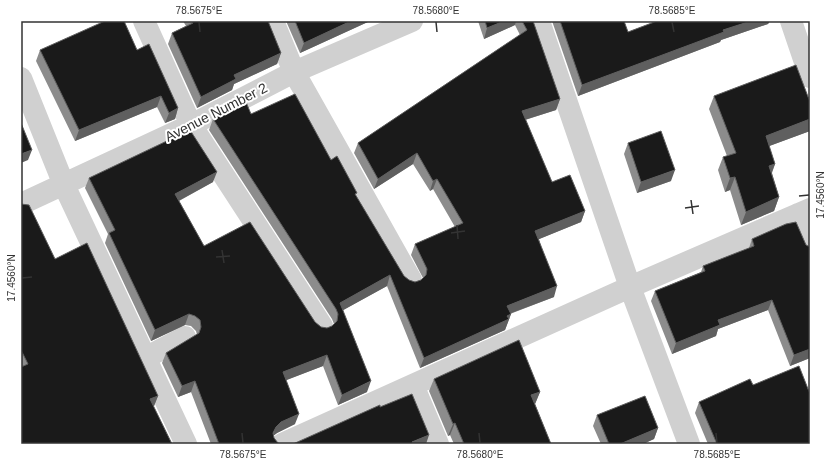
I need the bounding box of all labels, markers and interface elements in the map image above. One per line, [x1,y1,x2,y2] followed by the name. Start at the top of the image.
[176,5,223,16] text: 78.5675°E
[413,5,460,16] text: 78.5680°E
[649,5,696,16] text: 78.5685°E
[162,79,270,145] street label: Avenue Number 2
[815,171,826,219] text: 17.4560°N
[6,254,17,302] text: 17.4560°N
[220,449,267,460] text: 78.5675°E
[457,449,504,460] text: 78.5680°E
[694,449,741,460] text: 78.5685°E

